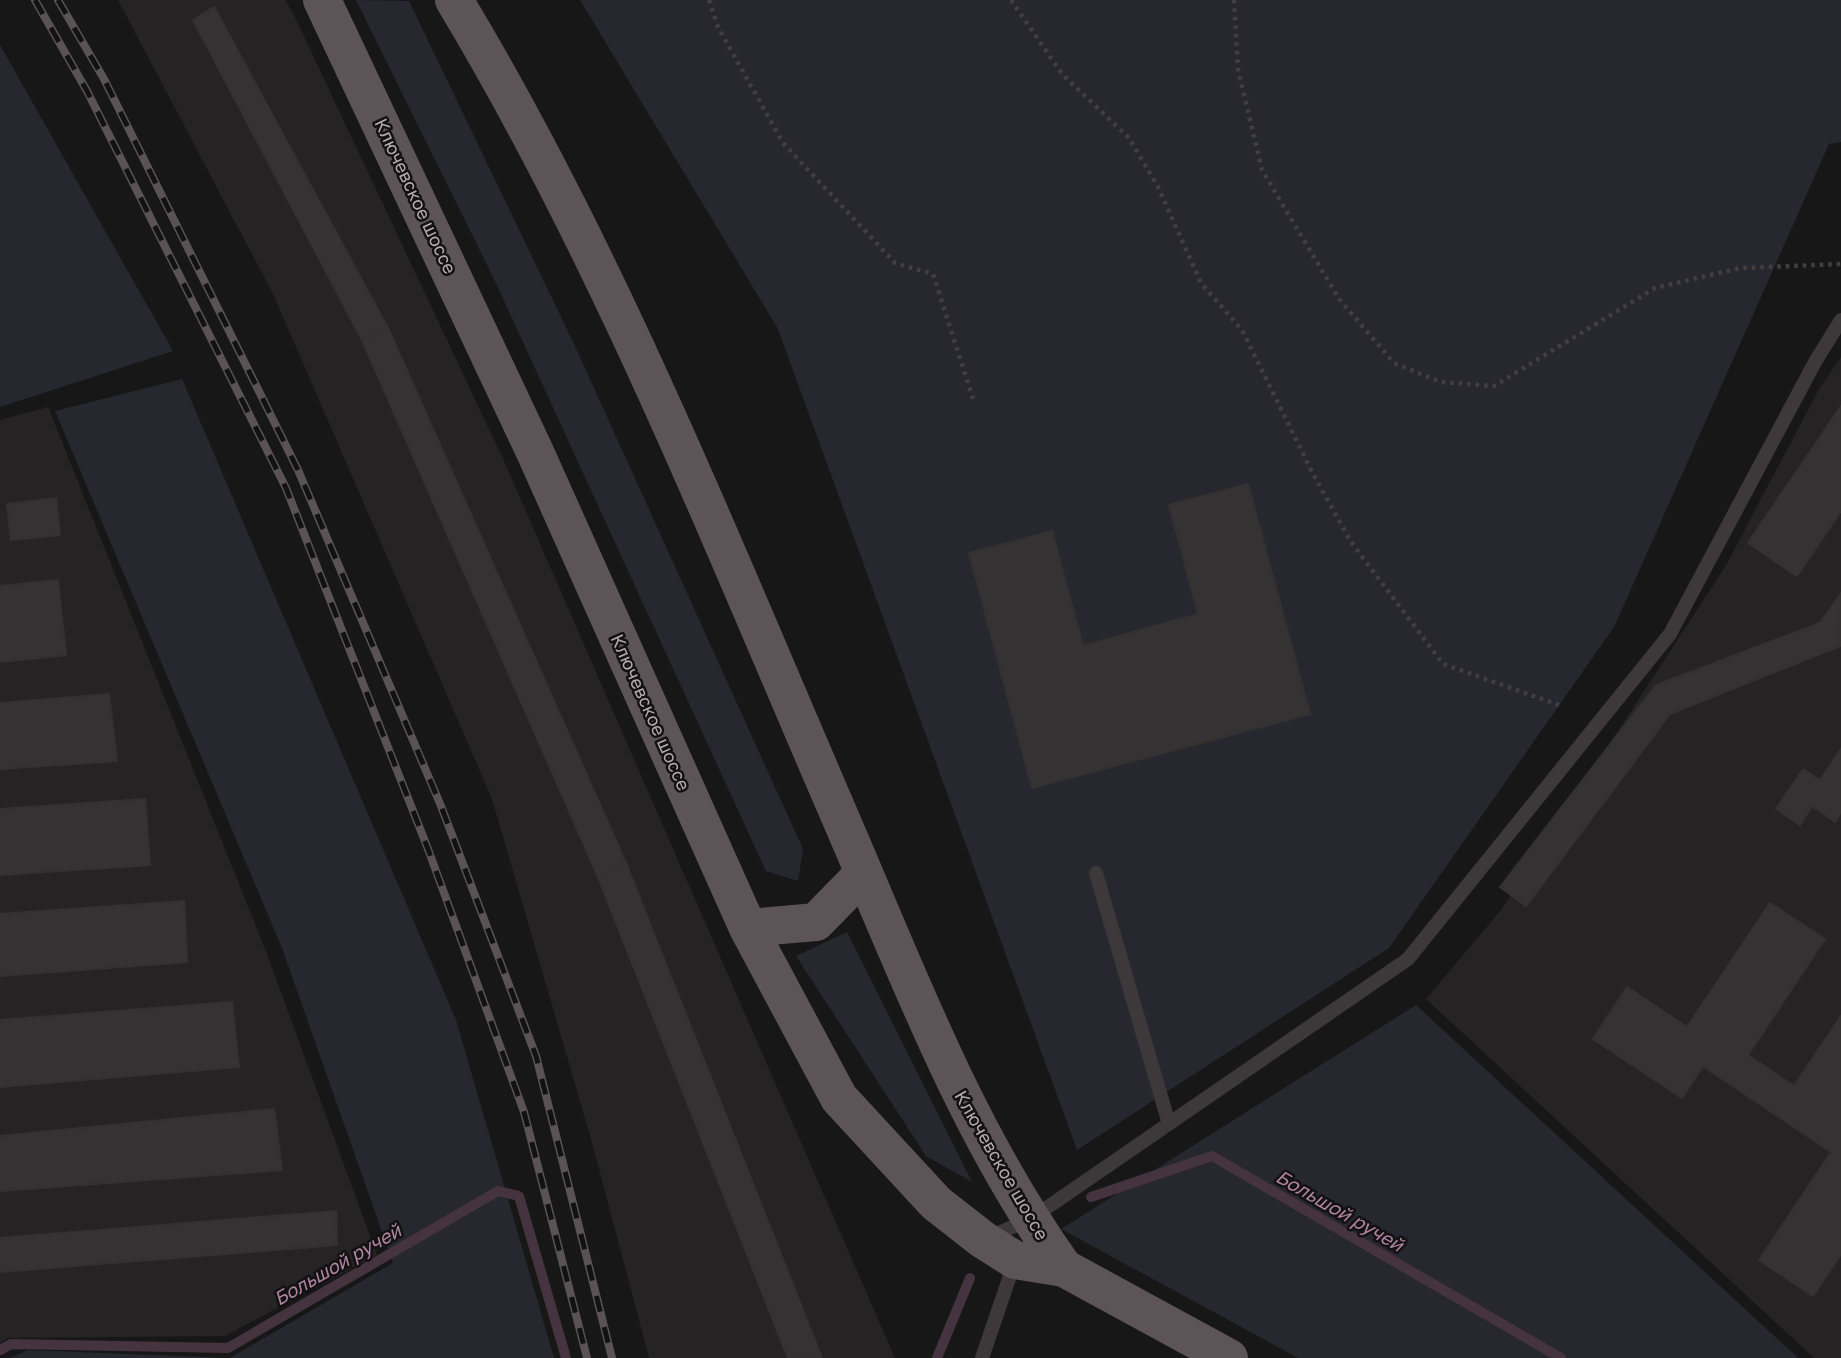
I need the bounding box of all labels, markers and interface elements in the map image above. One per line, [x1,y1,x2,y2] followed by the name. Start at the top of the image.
[370,115,462,277] street label: Ключевское шоссе
[607,630,695,794] street label: Ключевское шоссе
[950,1086,1054,1244] street label: Ключевское шоссе
[1272,1164,1409,1257] water label: Большой ручей
[269,1217,406,1310] water label: Большой ручей

